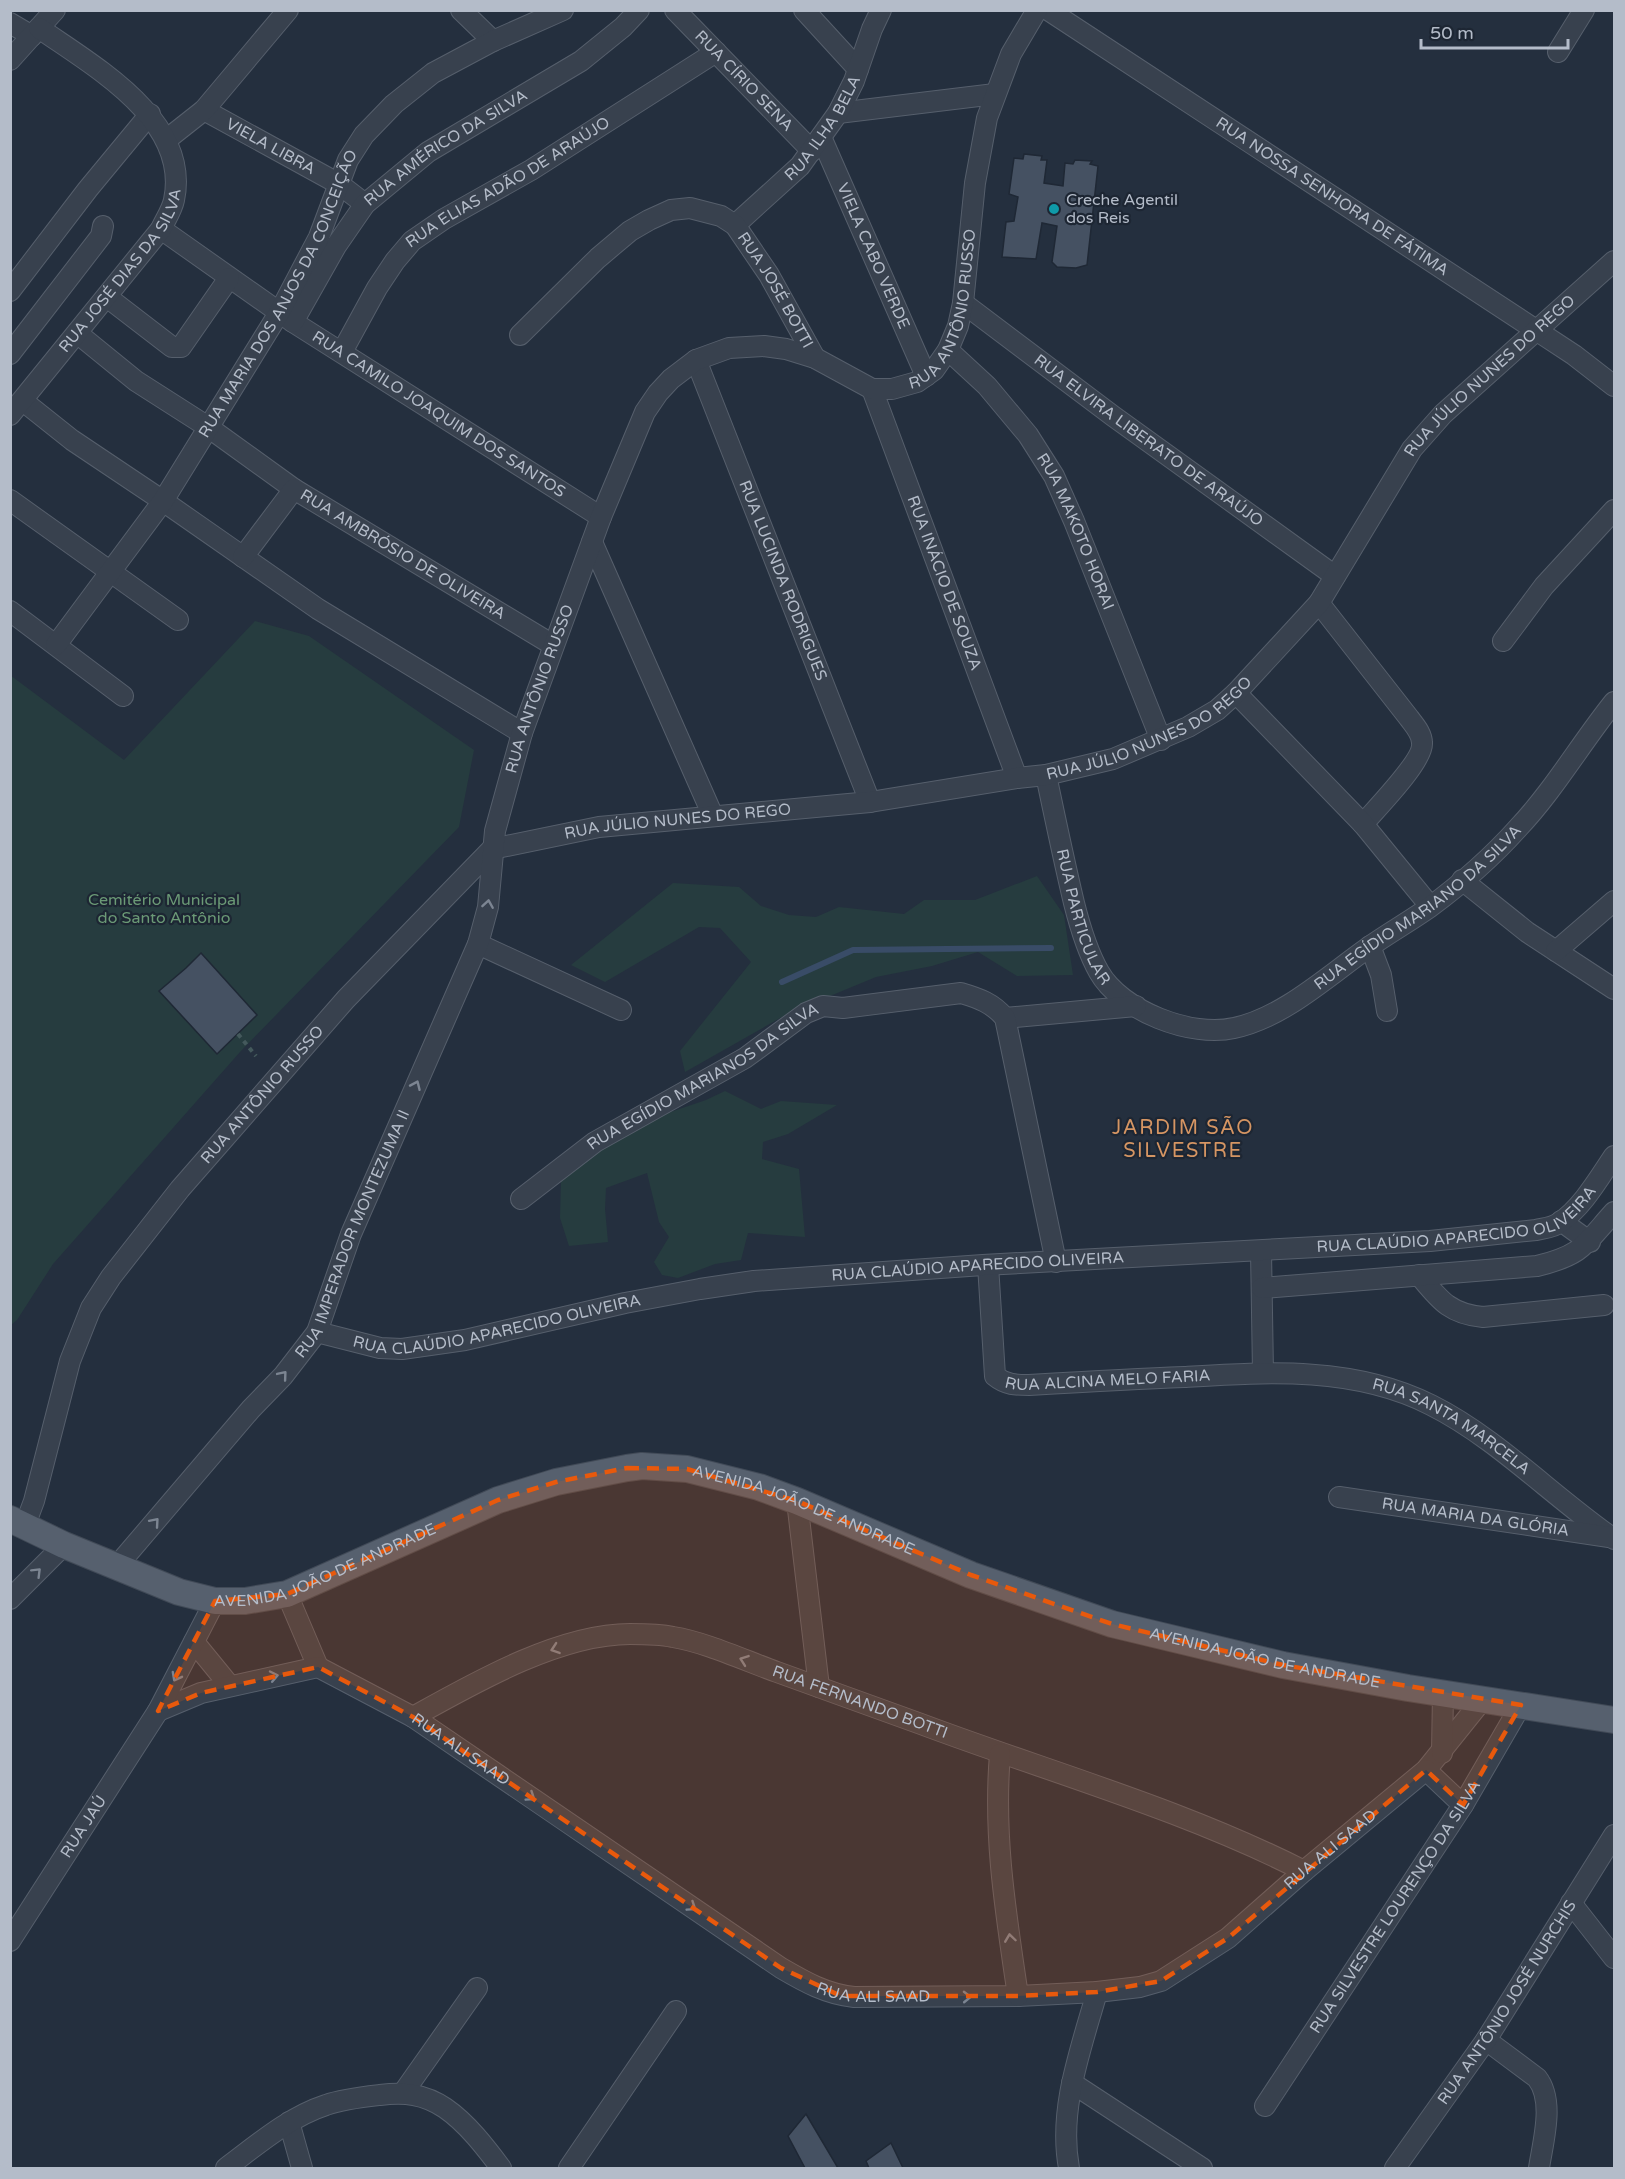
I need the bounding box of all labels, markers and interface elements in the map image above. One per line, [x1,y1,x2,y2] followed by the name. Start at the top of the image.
[1421,12,1568,50] scale bar
[1430,22,1474,44] text: 50 m
[690,26,798,136] street label: RUA CÍRIO SENA
[780,72,865,185] street label: RUA ILHA BELA
[360,85,531,211] street label: RUA AMÉRICO DA SILVA
[402,112,614,252] street label: RUA ELIAS ADÃO DE ARAÚJO
[1212,113,1453,280] street label: RUA NOSSA SENHORA DE FÁTIMA
[222,114,319,179] street label: VIELA LIBRA
[194,146,362,442] street label: RUA MARIA DOS ANJOS DA CONCEIÇÃO
[833,180,914,332] street label: VIELA CABO VERDE
[55,187,186,357] street label: RUA JOSÉ DIAS DA SILVA
[1066,190,1178,228] place label: Creche Agentil dos Reis
[1047,202,1061,216] marker: Creche Agentil dos Reis
[733,228,818,352] street label: RUA JOSÉ BOTTI
[906,228,980,394] street label: RUA ANTÔNIO RUSSO
[1400,291,1579,460] street label: RUA JÚLIO NUNES DO REGO
[308,327,569,502] street label: RUA CAMILO JOAQUIM DOS SANTOS
[1030,350,1267,531] street label: RUA ELVIRA LIBERATO DE ARAÚJO
[1032,449,1118,613] street label: RUA MAKOTO HORAI
[734,478,831,684] street label: RUA LUCINDA RODRIGUES
[296,485,509,624] street label: RUA AMBRÓSIO DE OLIVEIRA
[903,493,986,673] street label: RUA INÁCIO DE SOUZA
[501,602,578,775] street label: RUA ANTÔNIO RUSSO
[1044,672,1256,785] street label: RUA JÚLIO NUNES DO REGO
[563,799,792,844] street label: RUA JÚLIO NUNES DO REGO
[1310,821,1526,995] street label: RUA EGÍDIO MARIANO DA SILVA
[1052,847,1115,989] street label: RUA PARTICULAR
[88,890,240,928] park label: Cemitério Municipal do Santo Antônio
[481,899,493,909] one-way arrow
[583,999,822,1154] street label: RUA EGÍDIO MARIANOS DA SILVA
[196,1021,328,1168] street label: RUA ANTÔNIO RUSSO
[409,1080,421,1091] one-way arrow
[291,1107,414,1362] street label: RUA IMPERADOR MONTEZUMA II
[1112,1115,1254,1163] district label: JARDIM SÃO SILVESTRE
[1316,1182,1601,1257] street label: RUA CLAÚDIO APARECIDO OLIVEIRA
[831,1247,1125,1286] street label: RUA CLAÚDIO APARECIDO OLIVEIRA
[351,1290,642,1359] street label: RUA CLAÚDIO APARECIDO OLIVEIRA
[1003,1365,1211,1395] street label: RUA ALCINA MELO FARIA
[276,1371,287,1382] one-way arrow
[1370,1374,1534,1479] street label: RUA SANTA MARCELA
[690,1461,918,1560] street label: AVENIDA JOÃO DE ANDRADE
[1381,1493,1570,1541] street label: RUA MARIA DA GLÓRIA
[148,1518,159,1529] one-way arrow
[214,1519,439,1611] street label: AVENIDA JOÃO DE ANDRADE
[30,1568,41,1579] one-way arrow
[1147,1623,1382,1693] street label: AVENIDA JOÃO DE ANDRADE
[550,1642,561,1655] one-way arrow
[739,1654,750,1667] one-way arrow
[770,1661,950,1743] street label: RUA FERNANDO BOTTI
[172,1671,183,1681] one-way arrow
[269,1671,279,1684] one-way arrow
[408,1709,514,1790] street label: RUA ALI SAAD
[1305,1777,1485,2037] street label: RUA SILVESTRE LOURENÇO DA SILVA
[524,1790,535,1801] one-way arrow
[56,1792,111,1862] street label: RUA JAÚ
[1280,1805,1381,1894] street label: RUA ALI SAAD
[1433,1896,1581,2109] street label: RUA ANTÔNIO JOSÉ NURCHIS
[685,1900,696,1911] one-way arrow
[1004,1934,1016,1943] one-way arrow
[813,1978,930,2007] street label: RUA ALI SAAD
[962,1991,971,2004] one-way arrow

